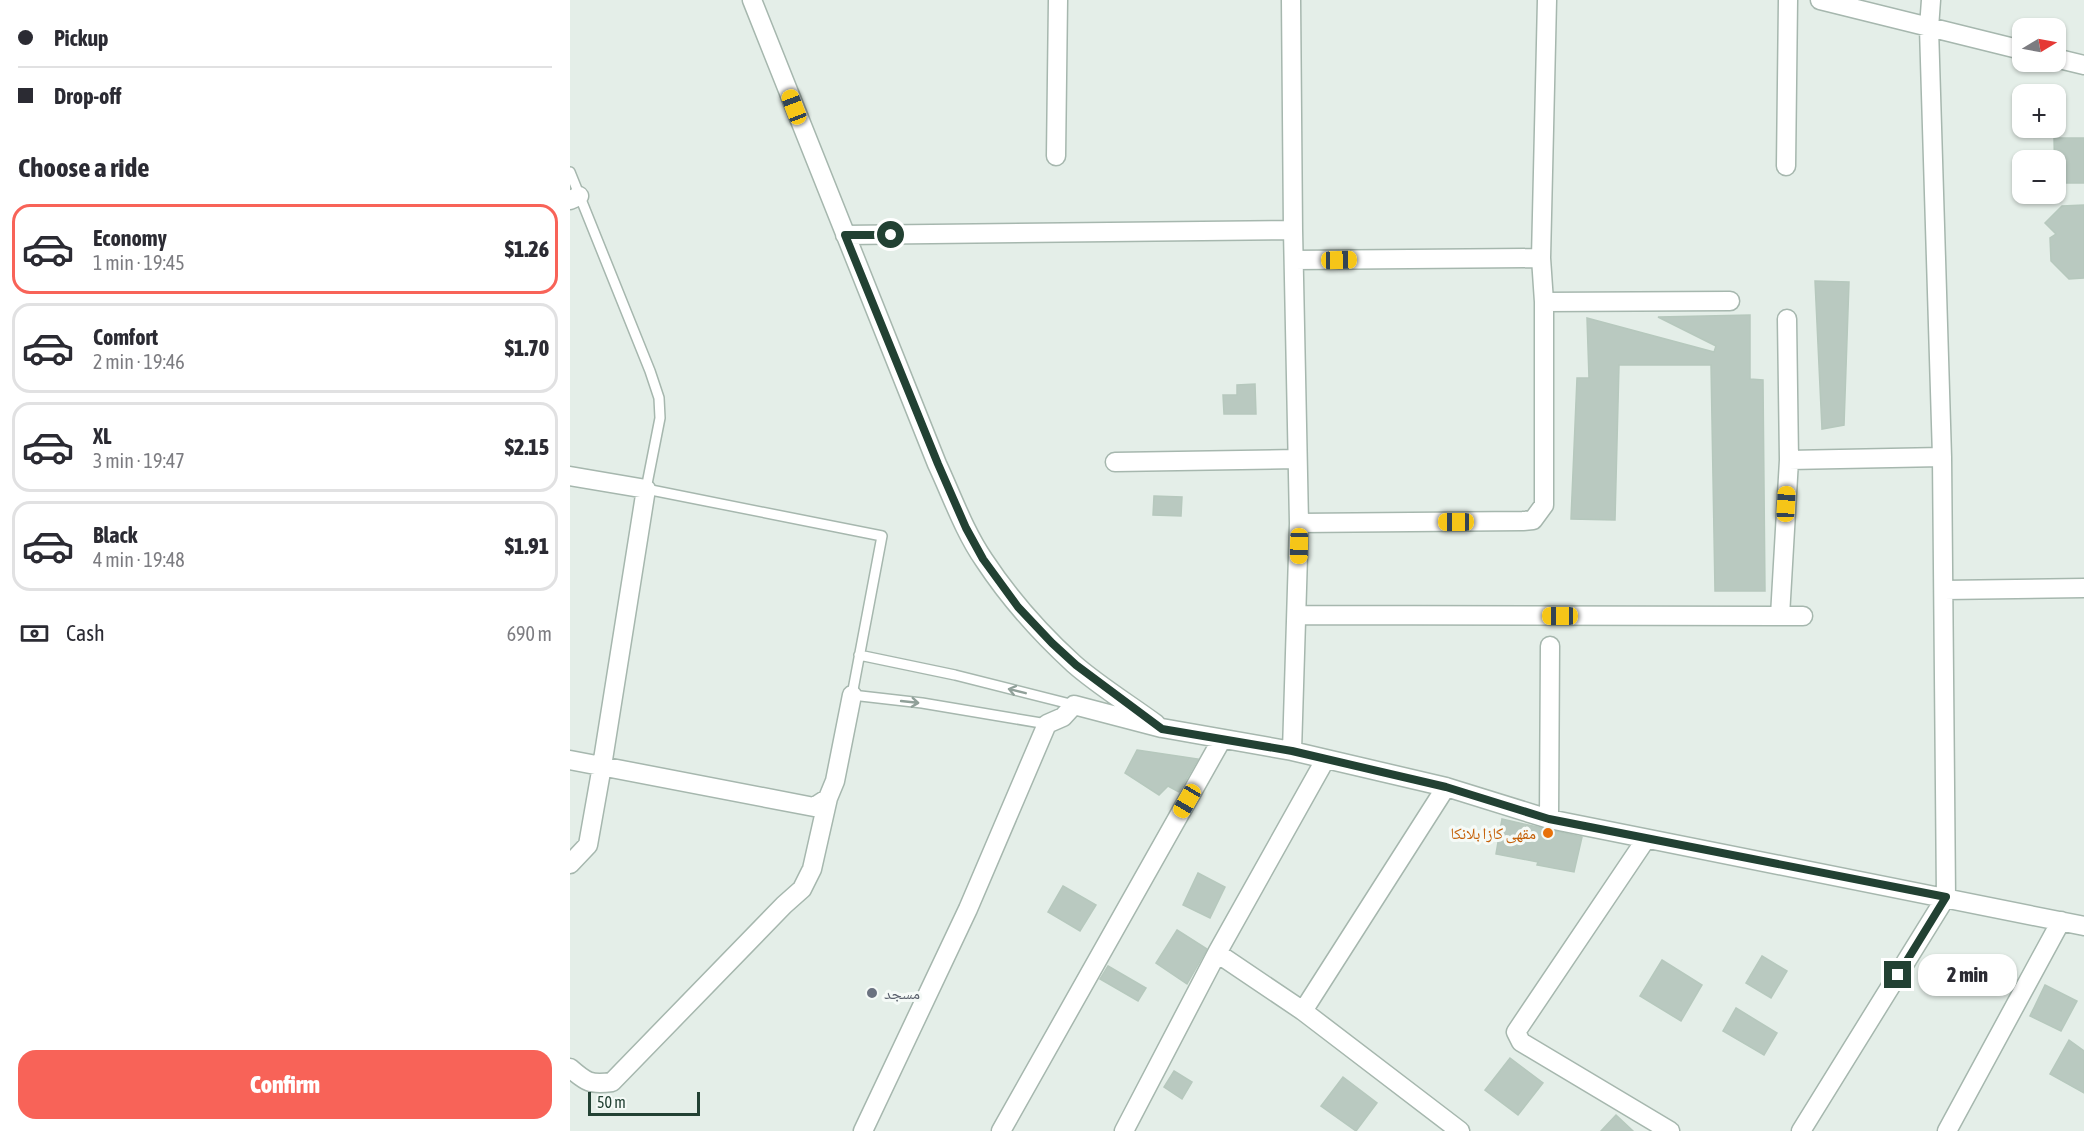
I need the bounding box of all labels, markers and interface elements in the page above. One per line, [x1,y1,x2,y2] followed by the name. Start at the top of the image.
[2012,18,2066,72] north arrow
[2012,18,2066,204] map controls
[54,25,109,51] text: Pickup
[54,83,121,109] text: Drop-off
[2012,84,2066,138] button: +
[779,87,809,127] car
[2012,150,2066,204] button: −
[18,152,150,183] text: Choose a ride
[877,221,904,248] route start
[21,222,75,276] icon: car
[93,225,167,251] text: Economy
[505,236,549,262] text: $1.26
[93,251,185,274] text: 1 min · 19:45
[1321,251,1357,269] car
[21,321,75,375] icon: car
[93,324,158,350] text: Comfort
[505,335,549,361] text: $1.70
[93,350,185,373] text: 2 min · 19:46
[21,420,75,474] icon: car
[93,423,111,449] text: XL
[505,434,549,460] text: $2.15
[93,449,185,472] text: 3 min · 19:47
[1776,486,1796,522] car
[1438,513,1474,531] car
[21,519,75,573] icon: car
[93,522,137,548] text: Black
[1290,528,1308,564] car
[505,533,549,559] text: $1.91
[93,548,185,571] text: 4 min · 19:48
[1542,607,1578,625] car
[18,617,51,650] icon: cash
[66,620,105,646] text: Cash
[507,622,552,645] text: 690 m
[1008,684,1027,696] one-way arrow
[900,696,920,707] one-way arrow
[1170,781,1204,821] car
[1450,824,1536,844] place label: مقهى كازا بلانكا
[1541,826,1555,840] marker: مقهى كازا بلانكا
[1919,954,2018,996] callout: 2 min
[1884,961,1911,988] route end
[1947,963,1988,986] text: 2 min
[884,984,920,1002] place label: مسجد
[865,986,879,1000] marker: مسجد
[18,1050,552,1119] button: Confirm
[588,1089,700,1116] scale bar
[597,1093,626,1111] text: 50 m

